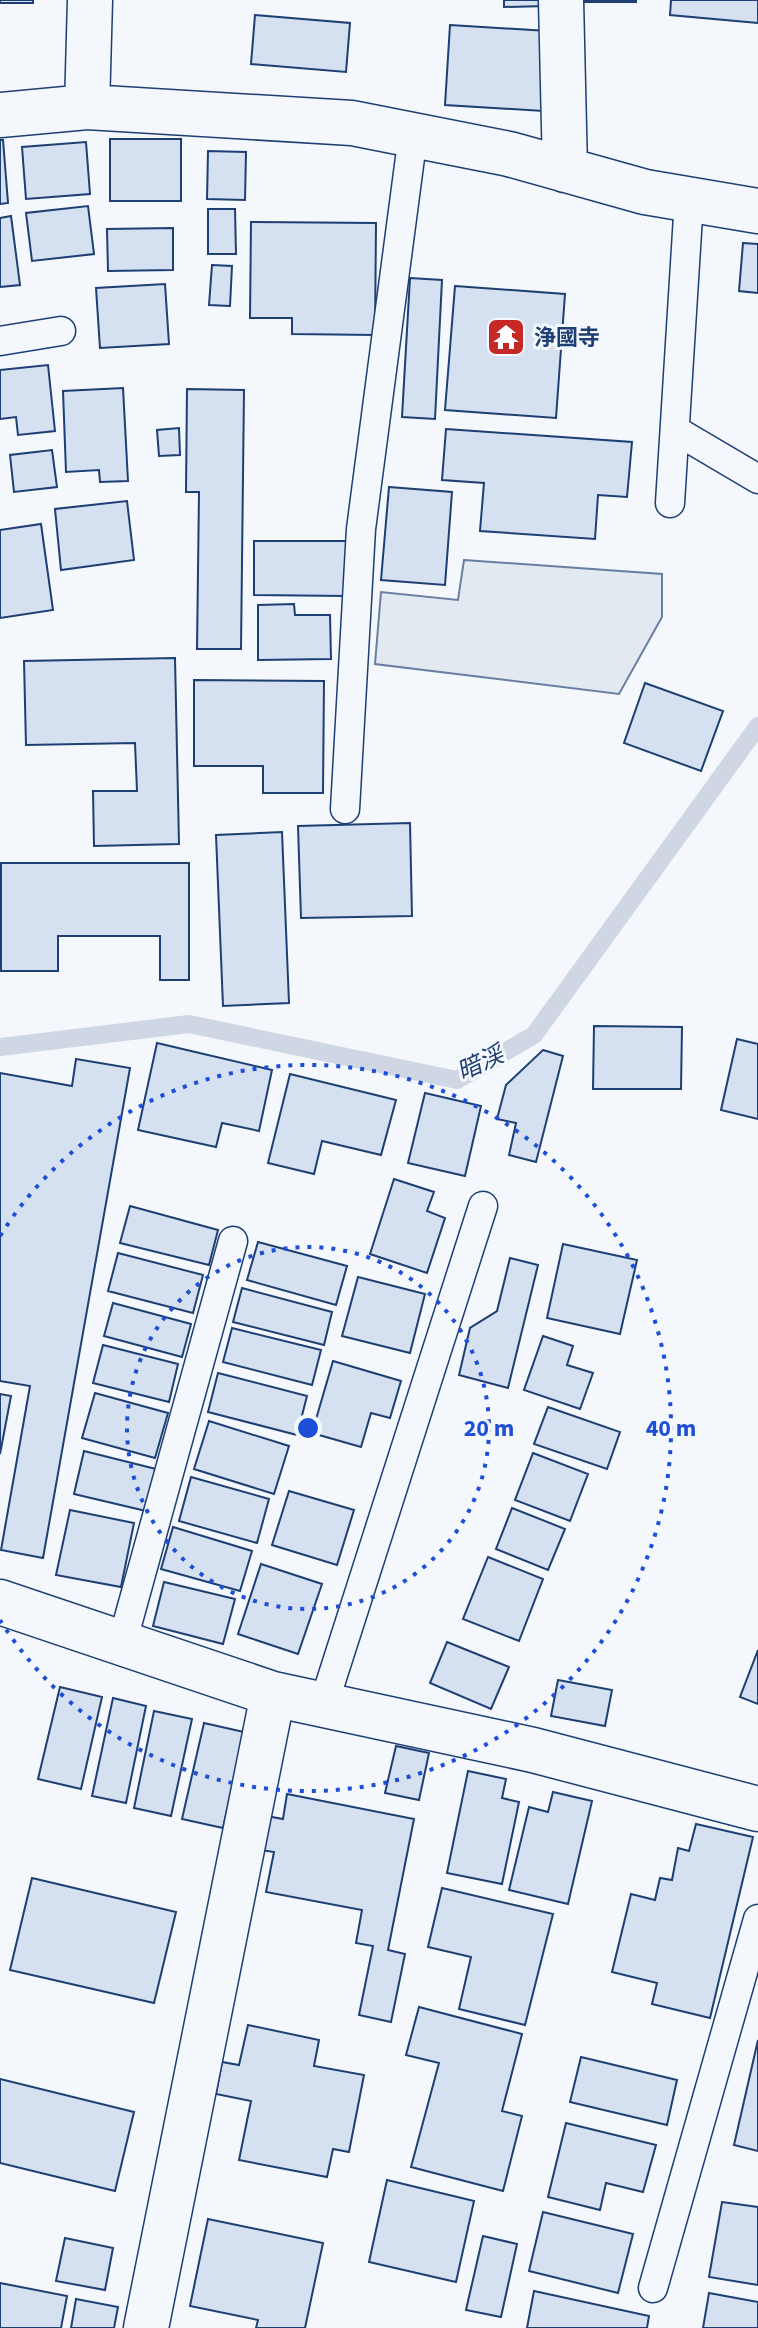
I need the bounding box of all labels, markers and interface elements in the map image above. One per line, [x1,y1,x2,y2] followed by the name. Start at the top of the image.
[485,316,527,358] temple icon: 浄國寺
[534,322,600,354] place label: 浄國寺
[451,1036,512,1089] water label: 暗渓
[464,1411,514,1446] text: 20 m
[646,1411,696,1446] text: 40 m
[294,1414,322,1442] centre of rings

